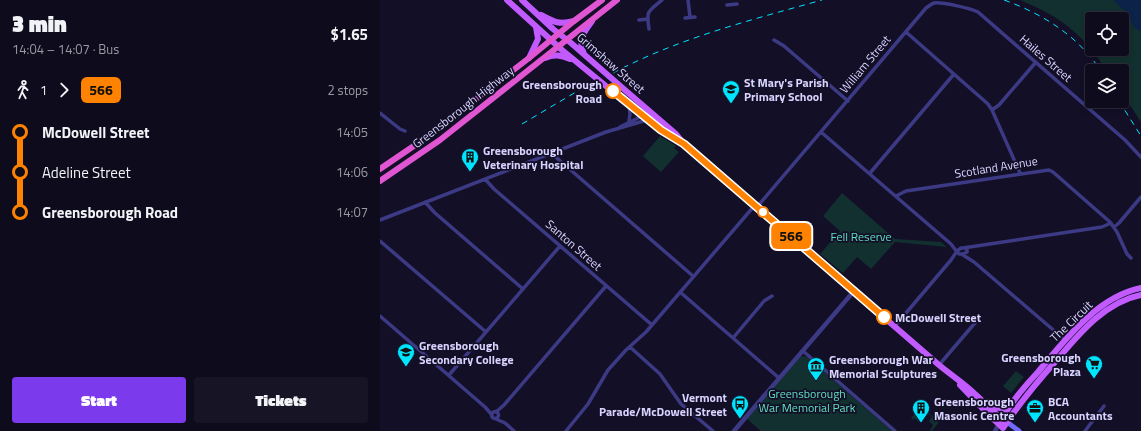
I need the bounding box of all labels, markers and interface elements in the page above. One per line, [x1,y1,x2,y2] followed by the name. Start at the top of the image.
[12,7,67,41] text: 3 min
[1085,12,1129,108] map controls
[1085,12,1129,56] button: locate
[331,23,368,46] text: $1.65
[573,28,650,99] street label: Grimshaw Street
[835,30,896,97] street label: William Street
[1015,30,1077,87] street label: Hailes Street
[12,39,119,59] text: 14:04 – 14:07 · Bus
[408,61,518,153] street label: Greensborough Highway
[1085,64,1129,108] button: layers
[744,73,829,106] place label: St Mary's Parish Primary School
[522,75,602,108] place label: Greensborough Road
[12,79,34,101] icon: walk
[53,79,75,101] icon: forward
[89,79,113,100] text: 566
[721,79,741,104] school or university icon: St Mary's Parish Primary School
[40,80,47,100] text: 1
[327,80,368,100] text: 2 stops
[605,83,621,99] marker: Greensborough Road
[42,121,150,144] text: McDowell Street
[336,122,368,142] text: 14:05
[483,141,583,174] place label: Greensborough Veterinary Hospital
[460,147,480,172] building icon: Greensborough Veterinary Hospital
[953,151,1039,183] street label: Scotland Avenue
[42,161,131,184] text: Adeline Street
[336,162,368,182] text: 14:06
[42,201,178,224] text: Greensborough Road
[336,202,368,222] text: 14:07
[757,206,769,218] unlabelled marker
[542,215,607,275] street label: Santon Street
[768,223,814,249] line badge: 566
[779,225,803,246] text: 566
[830,227,892,246] park label: Fell Reserve
[1045,295,1097,346] street label: The Circuit
[895,308,982,327] place label: McDowell Street
[876,309,892,325] marker: McDowell Street
[419,336,514,369] place label: Greensborough Secondary College
[396,342,416,367] school or university icon: Greensborough Secondary College
[1001,348,1081,381] place label: Greensborough Plaza
[829,350,937,383] place label: Greensborough War Memorial Sculptures
[1084,354,1104,379] supermarket icon: Greensborough Plaza
[806,356,826,381] museum icon: Greensborough War Memorial Sculptures
[12,377,186,423] button: Start
[194,377,368,423] button: Tickets
[759,384,856,417] park label: Greensborough War Memorial Park
[599,388,728,421] place label: Vermont Parade/McDowell Street
[934,392,1014,425] place label: Greensborough Masonic Centre
[1048,392,1113,425] place label: BCA Accountants
[730,394,750,419] bus stop icon: Vermont Parade/McDowell Street
[911,398,931,423] building icon: Greensborough Masonic Centre
[1025,398,1045,423] office icon: BCA Accountants

